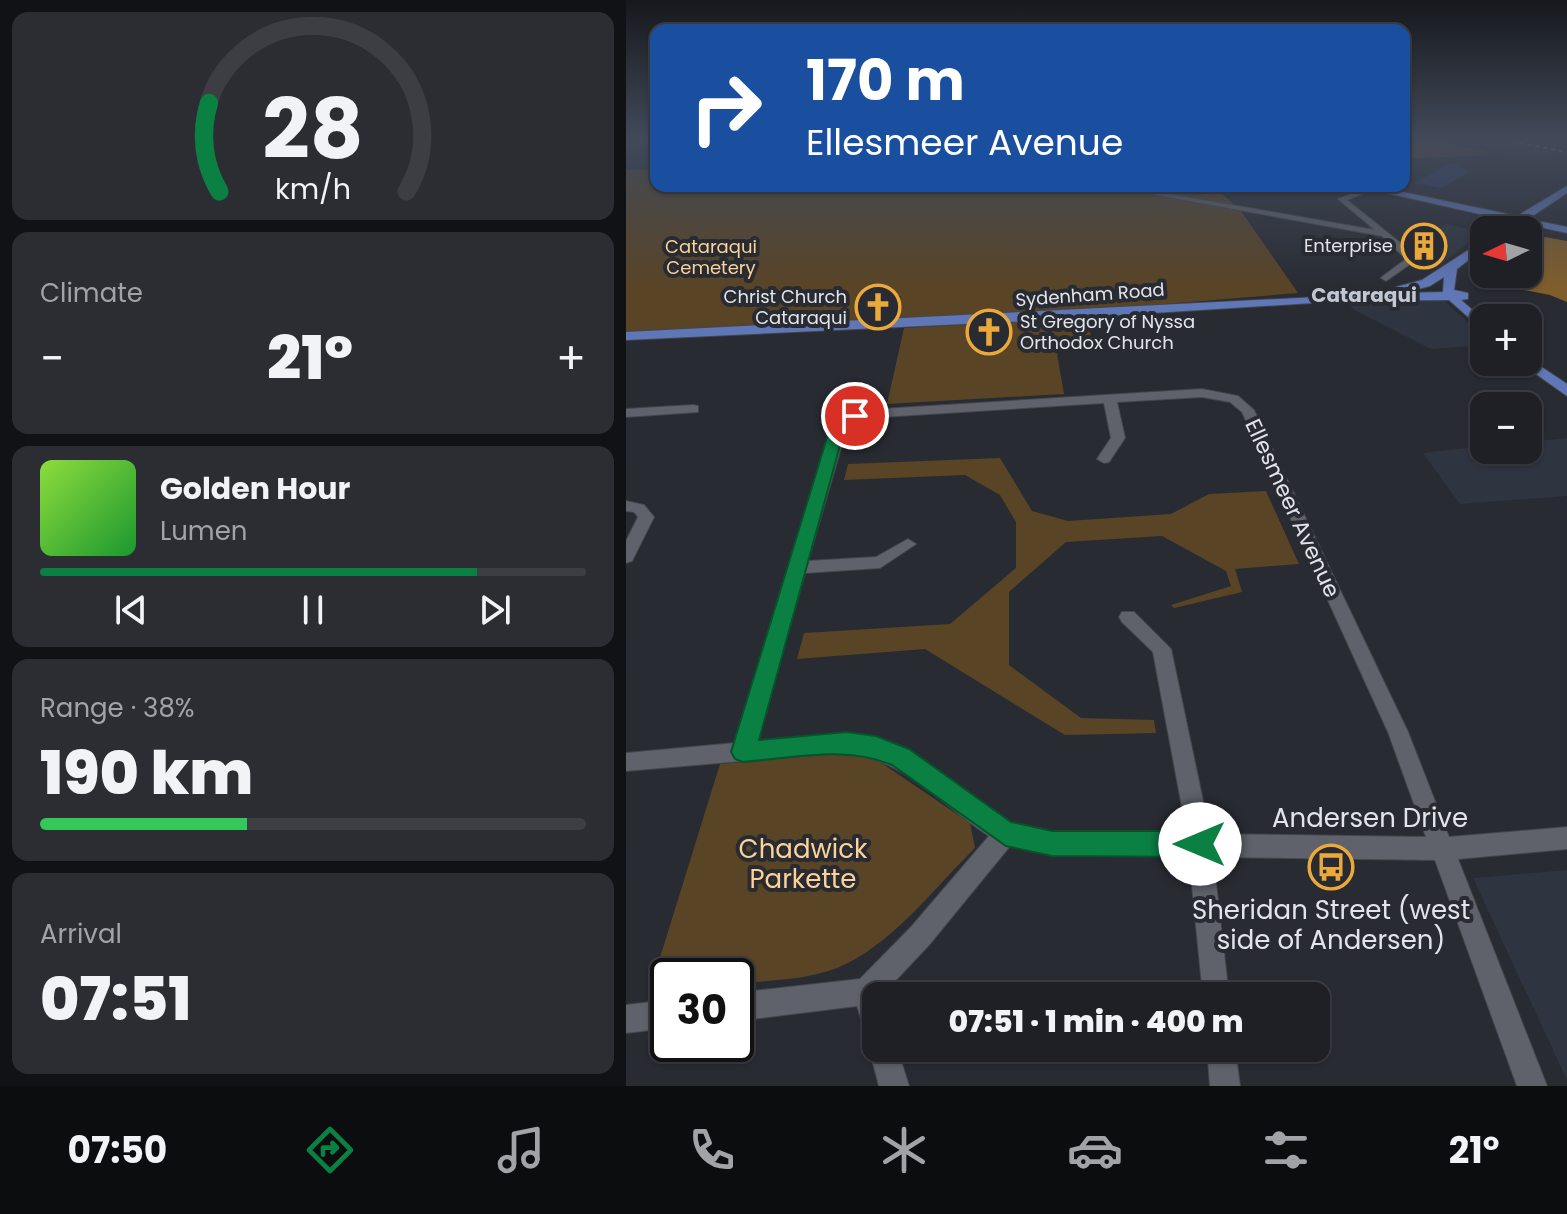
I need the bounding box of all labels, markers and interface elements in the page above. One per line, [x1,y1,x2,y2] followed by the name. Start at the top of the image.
[806,41,965,120] text: 170 m
[674,56,778,160] icon: right
[262,71,364,187] text: 28
[806,117,1123,168] text: Ellesmeer Avenue
[275,169,351,209] text: km/h
[1470,216,1542,288] north arrow
[1470,216,1542,464] map controls
[1400,222,1448,270] building icon: Enterprise
[1304,233,1393,258] place label: Enterprise
[665,234,757,280] park label: Cataraqui Cemetery
[40,275,143,311] text: Climate
[1015,277,1165,312] street label: Sydenham Road
[1311,281,1417,309] district label: Cataraqui
[854,283,902,331] church icon: Christ Church Cataraqui
[724,284,847,330] place label: Christ Church Cataraqui
[1470,304,1542,376] button: +
[965,308,1013,356] church icon: St Gregory of Nyssa Orthodox Church
[1020,309,1195,355] place label: St Gregory of Nyssa Orthodox Church
[267,316,353,400] text: 21°
[40,328,64,389] text: −
[556,328,586,389] text: +
[821,382,889,450] pin
[1470,392,1542,464] button: −
[833,394,877,438] icon: arrive
[1238,414,1348,603] street label: Ellesmeer Avenue
[160,467,350,510] text: Golden Hour
[160,513,247,549] text: Lumen
[109,588,153,632] icon: previous
[291,588,335,632] icon: pause
[473,588,517,632] icon: next
[40,690,195,726] text: Range · 38%
[40,731,253,815] text: 190 km
[1272,800,1468,836] street label: Andersen Drive
[1158,802,1242,886] position arrow
[739,831,868,897] park label: Chadwick Parkette
[1307,843,1355,891] bus stop icon: Sheridan Street (west side of Andersen)
[1192,892,1470,958] place label: Sheridan Street (west side of Andersen)
[40,916,122,952] text: Arrival
[40,957,191,1041] text: 07:51
[650,958,754,1062] speed limit sign: 30
[948,1000,1244,1043] text: 07:51 · 1 min · 400 m
[302,1122,358,1178] icon: directions
[493,1122,549,1178] icon: music
[684,1122,740,1178] icon: phone
[876,1122,932,1178] icon: climate
[1067,1122,1123,1178] icon: car
[1258,1122,1314,1178] icon: filters
[68,1125,167,1176] text: 07:50
[1449,1125,1499,1176] text: 21°

